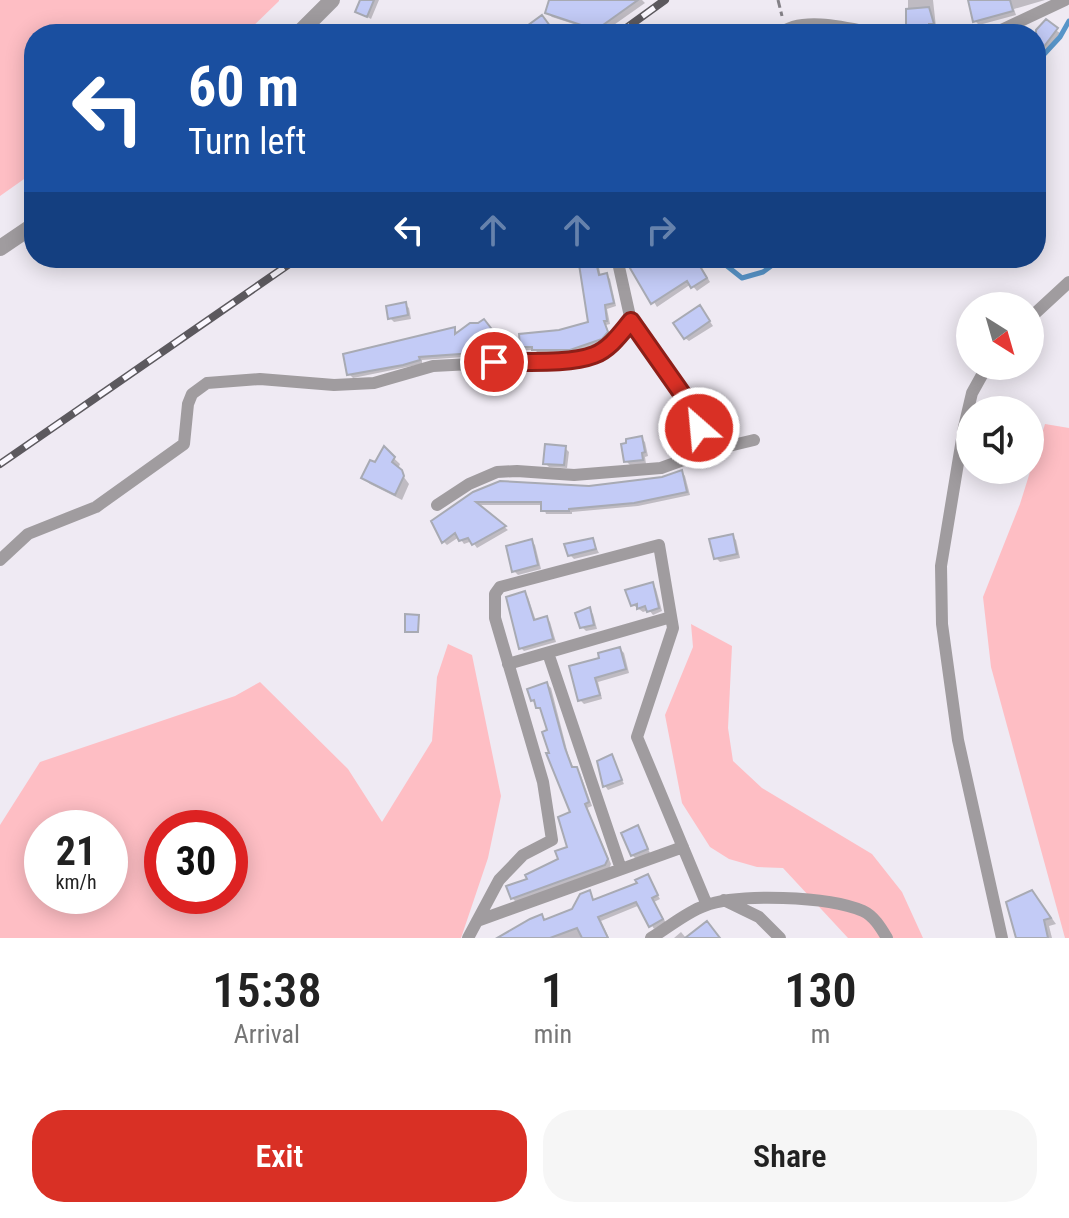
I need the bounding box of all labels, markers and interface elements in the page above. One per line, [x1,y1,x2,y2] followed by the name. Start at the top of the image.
[188,54,299,120] text: 60 m
[56,56,160,160] icon: left
[188,121,306,163] text: Turn left
[387,208,431,252] icon: left
[471,208,515,252] icon: ahead
[555,208,599,252] icon: ahead
[639,208,683,252] icon: right
[956,292,1044,380] north arrow
[956,292,1044,484] map controls
[460,328,528,396] pin
[472,340,516,384] icon: arrive
[657,386,741,470] position arrow
[956,396,1044,484] button: sound
[144,810,248,914] speed limit sign: 30
[56,828,96,875] text: 21
[55,870,97,894] text: km/h
[212,962,322,1019] text: 15:38
[541,962,565,1019] text: 1
[784,962,857,1019] text: 130
[234,1019,300,1049] text: Arrival
[534,1019,572,1049] text: min
[811,1019,830,1049] text: m
[32,1110,527,1202] button: Exit
[543,1110,1037,1202] button: Share

